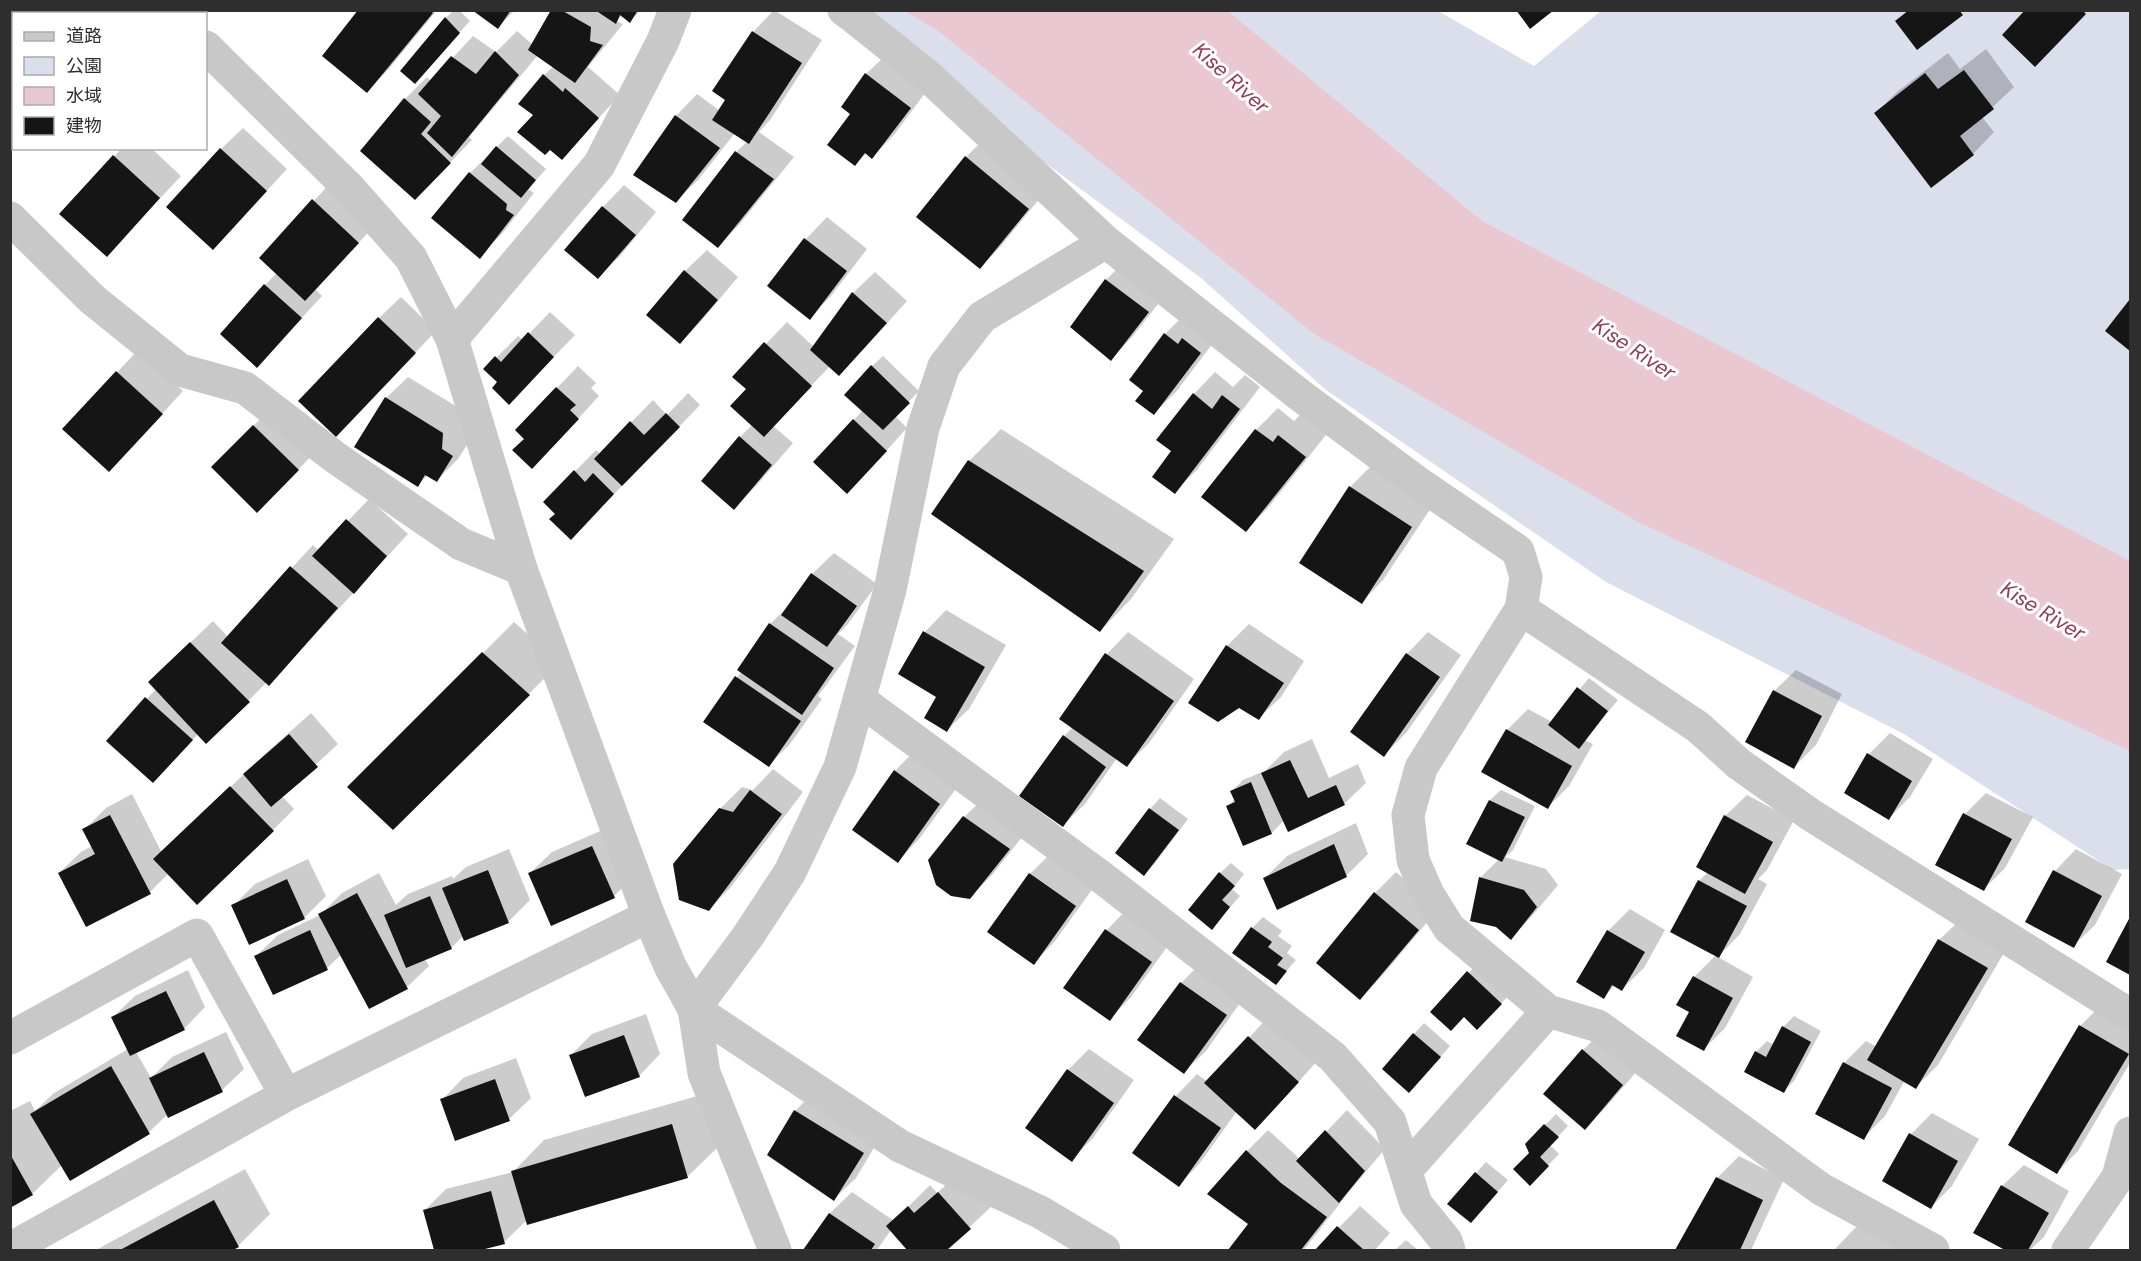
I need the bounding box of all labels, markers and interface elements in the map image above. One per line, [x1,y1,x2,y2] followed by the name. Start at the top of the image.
[12,12,207,150] legend
[66,24,102,48] text: 道路
[1187,36,1276,121] water label: Kise River
[66,54,102,78] text: 公園
[66,84,102,108] text: 水域
[66,114,102,138] text: 建物
[1587,312,1682,387] water label: Kise River
[1996,575,2091,648] water label: Kise River

